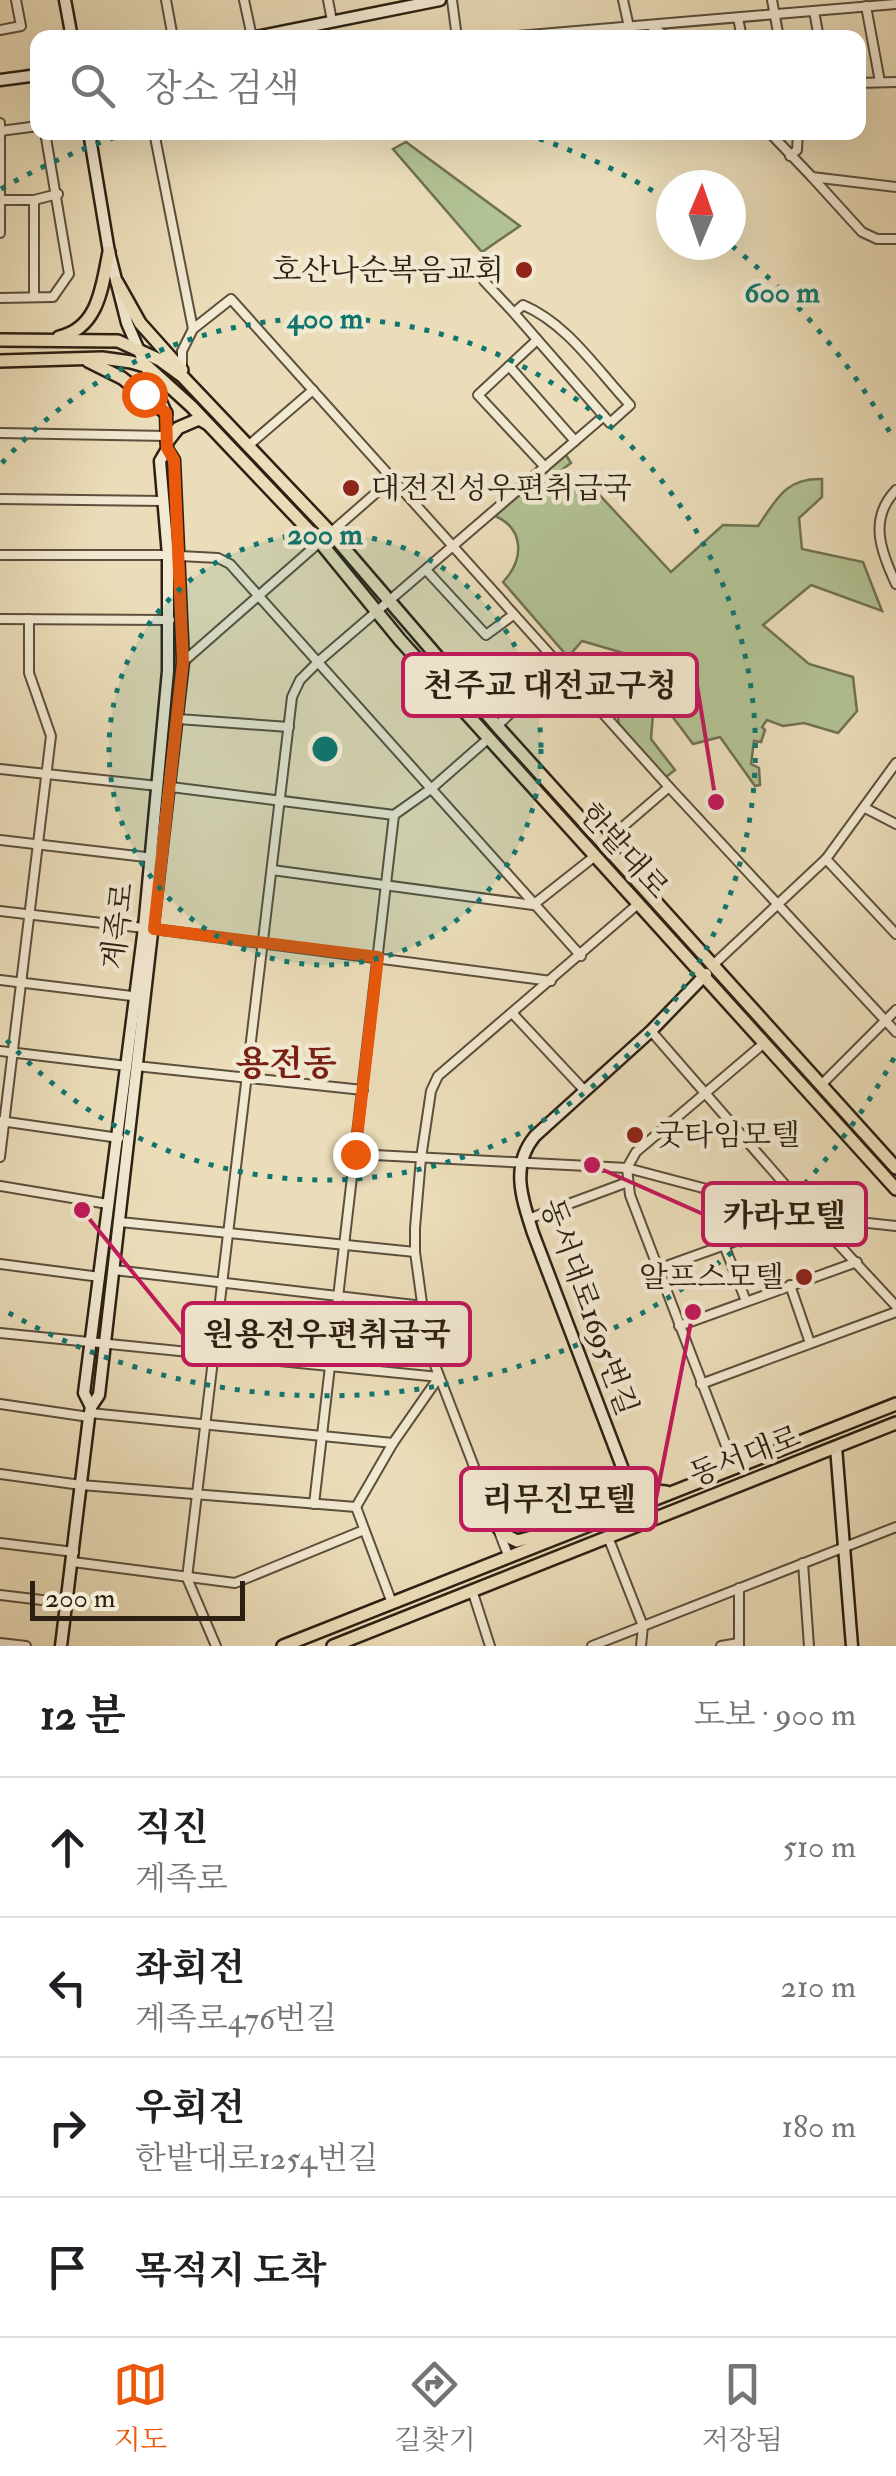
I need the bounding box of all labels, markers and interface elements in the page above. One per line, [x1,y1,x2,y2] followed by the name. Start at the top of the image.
[30,30,866,140] search box
[65,58,120,113] icon: search
[145,65,300,113] text: 장소 검색
[656,170,746,260] north arrow
[272,252,504,289] place label: 호산나순복음교회
[513,259,535,281] marker: 호산나순복음교회
[744,274,820,311] text: 600 m
[286,300,364,337] text: 400 m
[122,372,168,418] route start
[371,470,632,507] place label: 대전진성우편취급국
[340,477,362,499] marker: 대전진성우편취급국
[287,516,363,553] text: 200 m
[403,654,697,716] callout: 천주교 대전교구청
[423,666,677,706] text: 천주교 대전교구청
[307,731,343,767] centre of rings
[571,796,677,906] street label: 한밭대로
[94,881,142,971] street label: 계족로
[235,1042,337,1086] district label: 용전동
[655,1117,800,1154] place label: 굿타임모텔
[624,1124,646,1146] marker: 굿타임모텔
[333,1132,379,1178] route end
[703,1183,866,1245] callout: 카라모텔
[533,1193,645,1421] street label: 동서대로1695번길
[722,1196,846,1236] text: 카라모텔
[639,1259,784,1296] place label: 알프스모텔
[793,1266,815,1288] marker: 알프스모텔
[183,1303,470,1365] callout: 원용전우편취급국
[203,1315,451,1355] text: 원용전우편취급국
[684,1418,806,1494] street label: 동서대로
[461,1468,656,1530] callout: 리무진모텔
[482,1480,636,1520] text: 리무진모텔
[30,1576,245,1620] scale bar
[45,1581,116,1616] text: 200 m
[40,1690,126,1742] text: 12 분
[694,1695,856,1735] text: 도보 · 900 m
[135,1804,208,1852] text: 직진
[40,1820,95,1875] icon: ahead
[783,1827,856,1867] text: 510 m
[135,1859,228,1899] text: 계족로
[135,1944,245,1992] text: 좌회전
[40,1960,95,2015] icon: left
[781,1967,856,2007] text: 210 m
[135,1999,337,2039] text: 계족로476번길
[135,2084,245,2132] text: 우회전
[40,2100,95,2155] icon: right
[782,2107,856,2147] text: 180 m
[135,2139,379,2179] text: 한밭대로1254번길
[40,2240,95,2295] icon: arrive
[135,2247,327,2295] text: 목적지 도착
[113,2357,168,2458] tab: 지도
[394,2357,475,2458] tab: 길찾기
[702,2357,783,2458] tab: 저장됨

